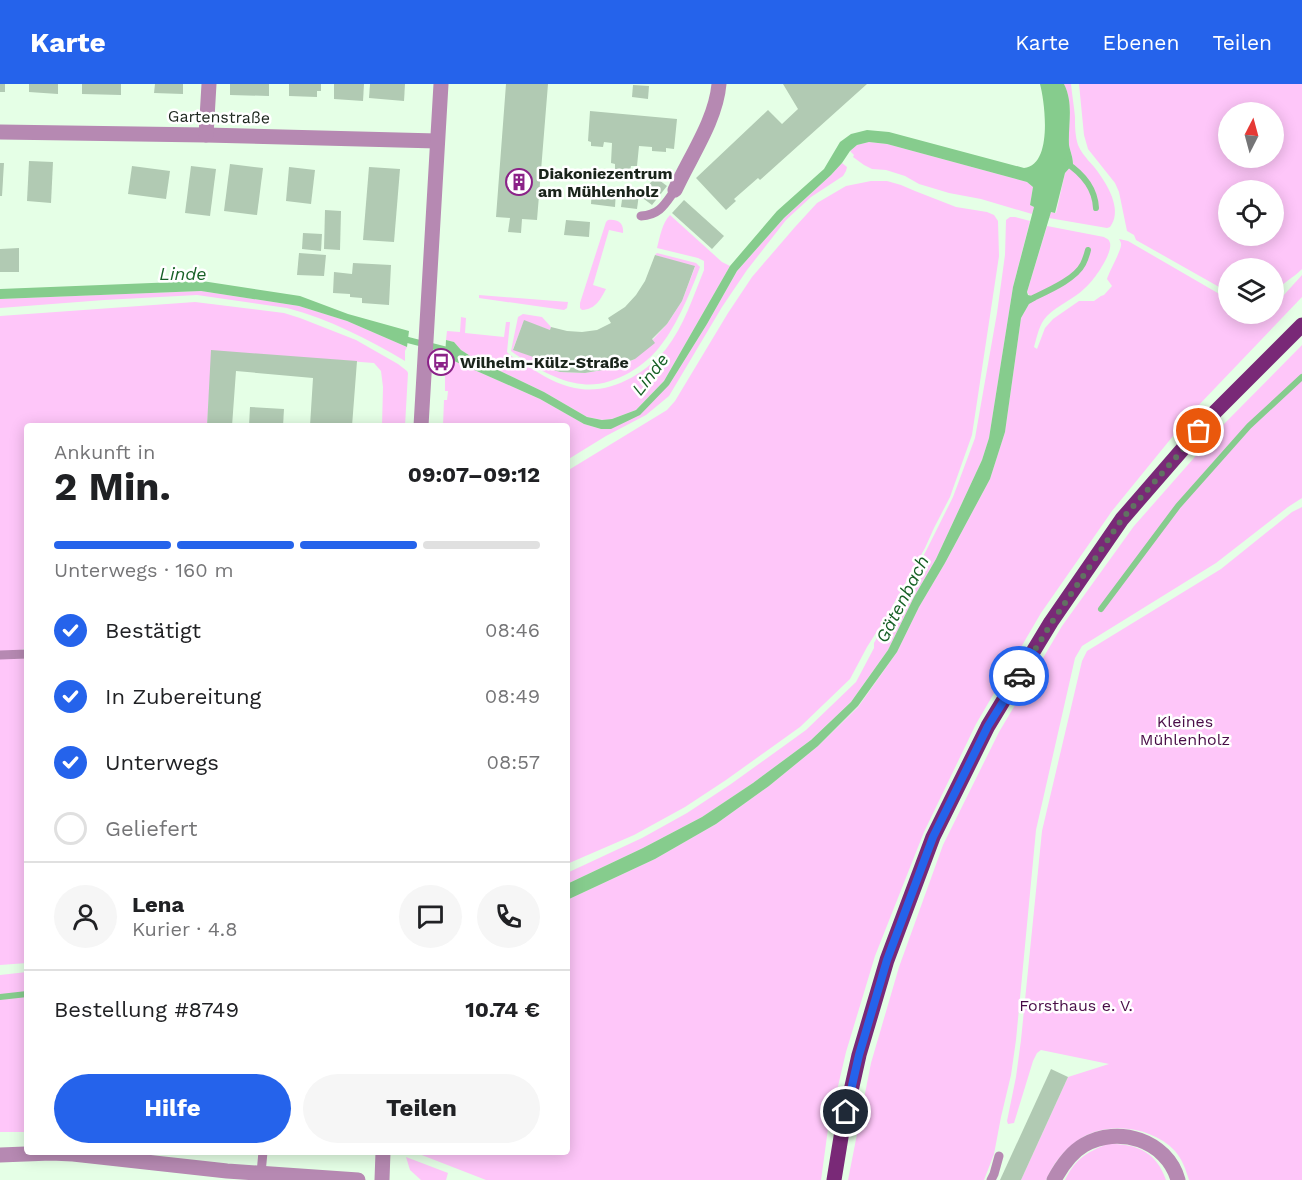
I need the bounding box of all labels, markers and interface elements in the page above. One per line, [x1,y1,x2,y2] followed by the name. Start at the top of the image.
[30,26,106,59] text: Karte
[1015,30,1070,55] text: Karte
[1103,30,1179,55] text: Ebenen
[1212,30,1272,55] text: Teilen
[1218,102,1284,168] north arrow
[1218,102,1284,324] map controls
[168,107,270,127] street label: Gartenstraße
[538,164,673,201] place label: Diakoniezentrum am Mühlenholz
[504,167,534,197] building icon: Diakoniezentrum am Mühlenholz
[1218,180,1284,246] button: locate
[1218,258,1284,324] button: layers
[159,263,207,284] water label: Linde
[426,347,456,377] bus stop icon: Wilhelm-Külz-Straße
[627,349,673,399] water label: Linde
[460,353,629,372] place label: Wilhelm-Külz-Straße
[1173,405,1224,456] pin
[1182,414,1215,447] icon: bag
[54,440,155,464] text: Ankunft in
[408,462,540,487] text: 09:07–09:12
[54,464,171,509] text: 2 Min.
[871,552,933,646] water label: Gätenbach
[54,558,234,582] text: Unterwegs · 160 m
[54,614,87,647] icon: check
[105,618,201,643] text: Bestätigt
[485,618,540,642] text: 08:46
[989,646,1049,706] courier
[1003,660,1036,693] icon: car
[54,680,87,713] icon: check
[105,684,261,709] text: In Zubereitung
[485,684,540,708] text: 08:49
[1140,712,1230,749] park label: Kleines Mühlenholz
[54,746,87,779] icon: check
[105,750,219,775] text: Unterwegs
[486,750,540,774] text: 08:57
[105,816,197,841] text: Geliefert
[54,885,117,948] button: person
[399,885,462,948] button: chat
[477,885,540,948] button: phone
[132,892,184,917] text: Lena
[132,917,237,941] text: Kurier · 4.8
[1019,996,1133,1015] park label: Forsthaus e. V.
[54,997,239,1022] text: Bestellung #8749
[465,997,540,1022] text: 10.74 €
[54,1074,291,1143] button: Hilfe
[303,1074,540,1143] button: Teilen
[820,1086,871,1137] pin
[829,1095,862,1128] icon: home

